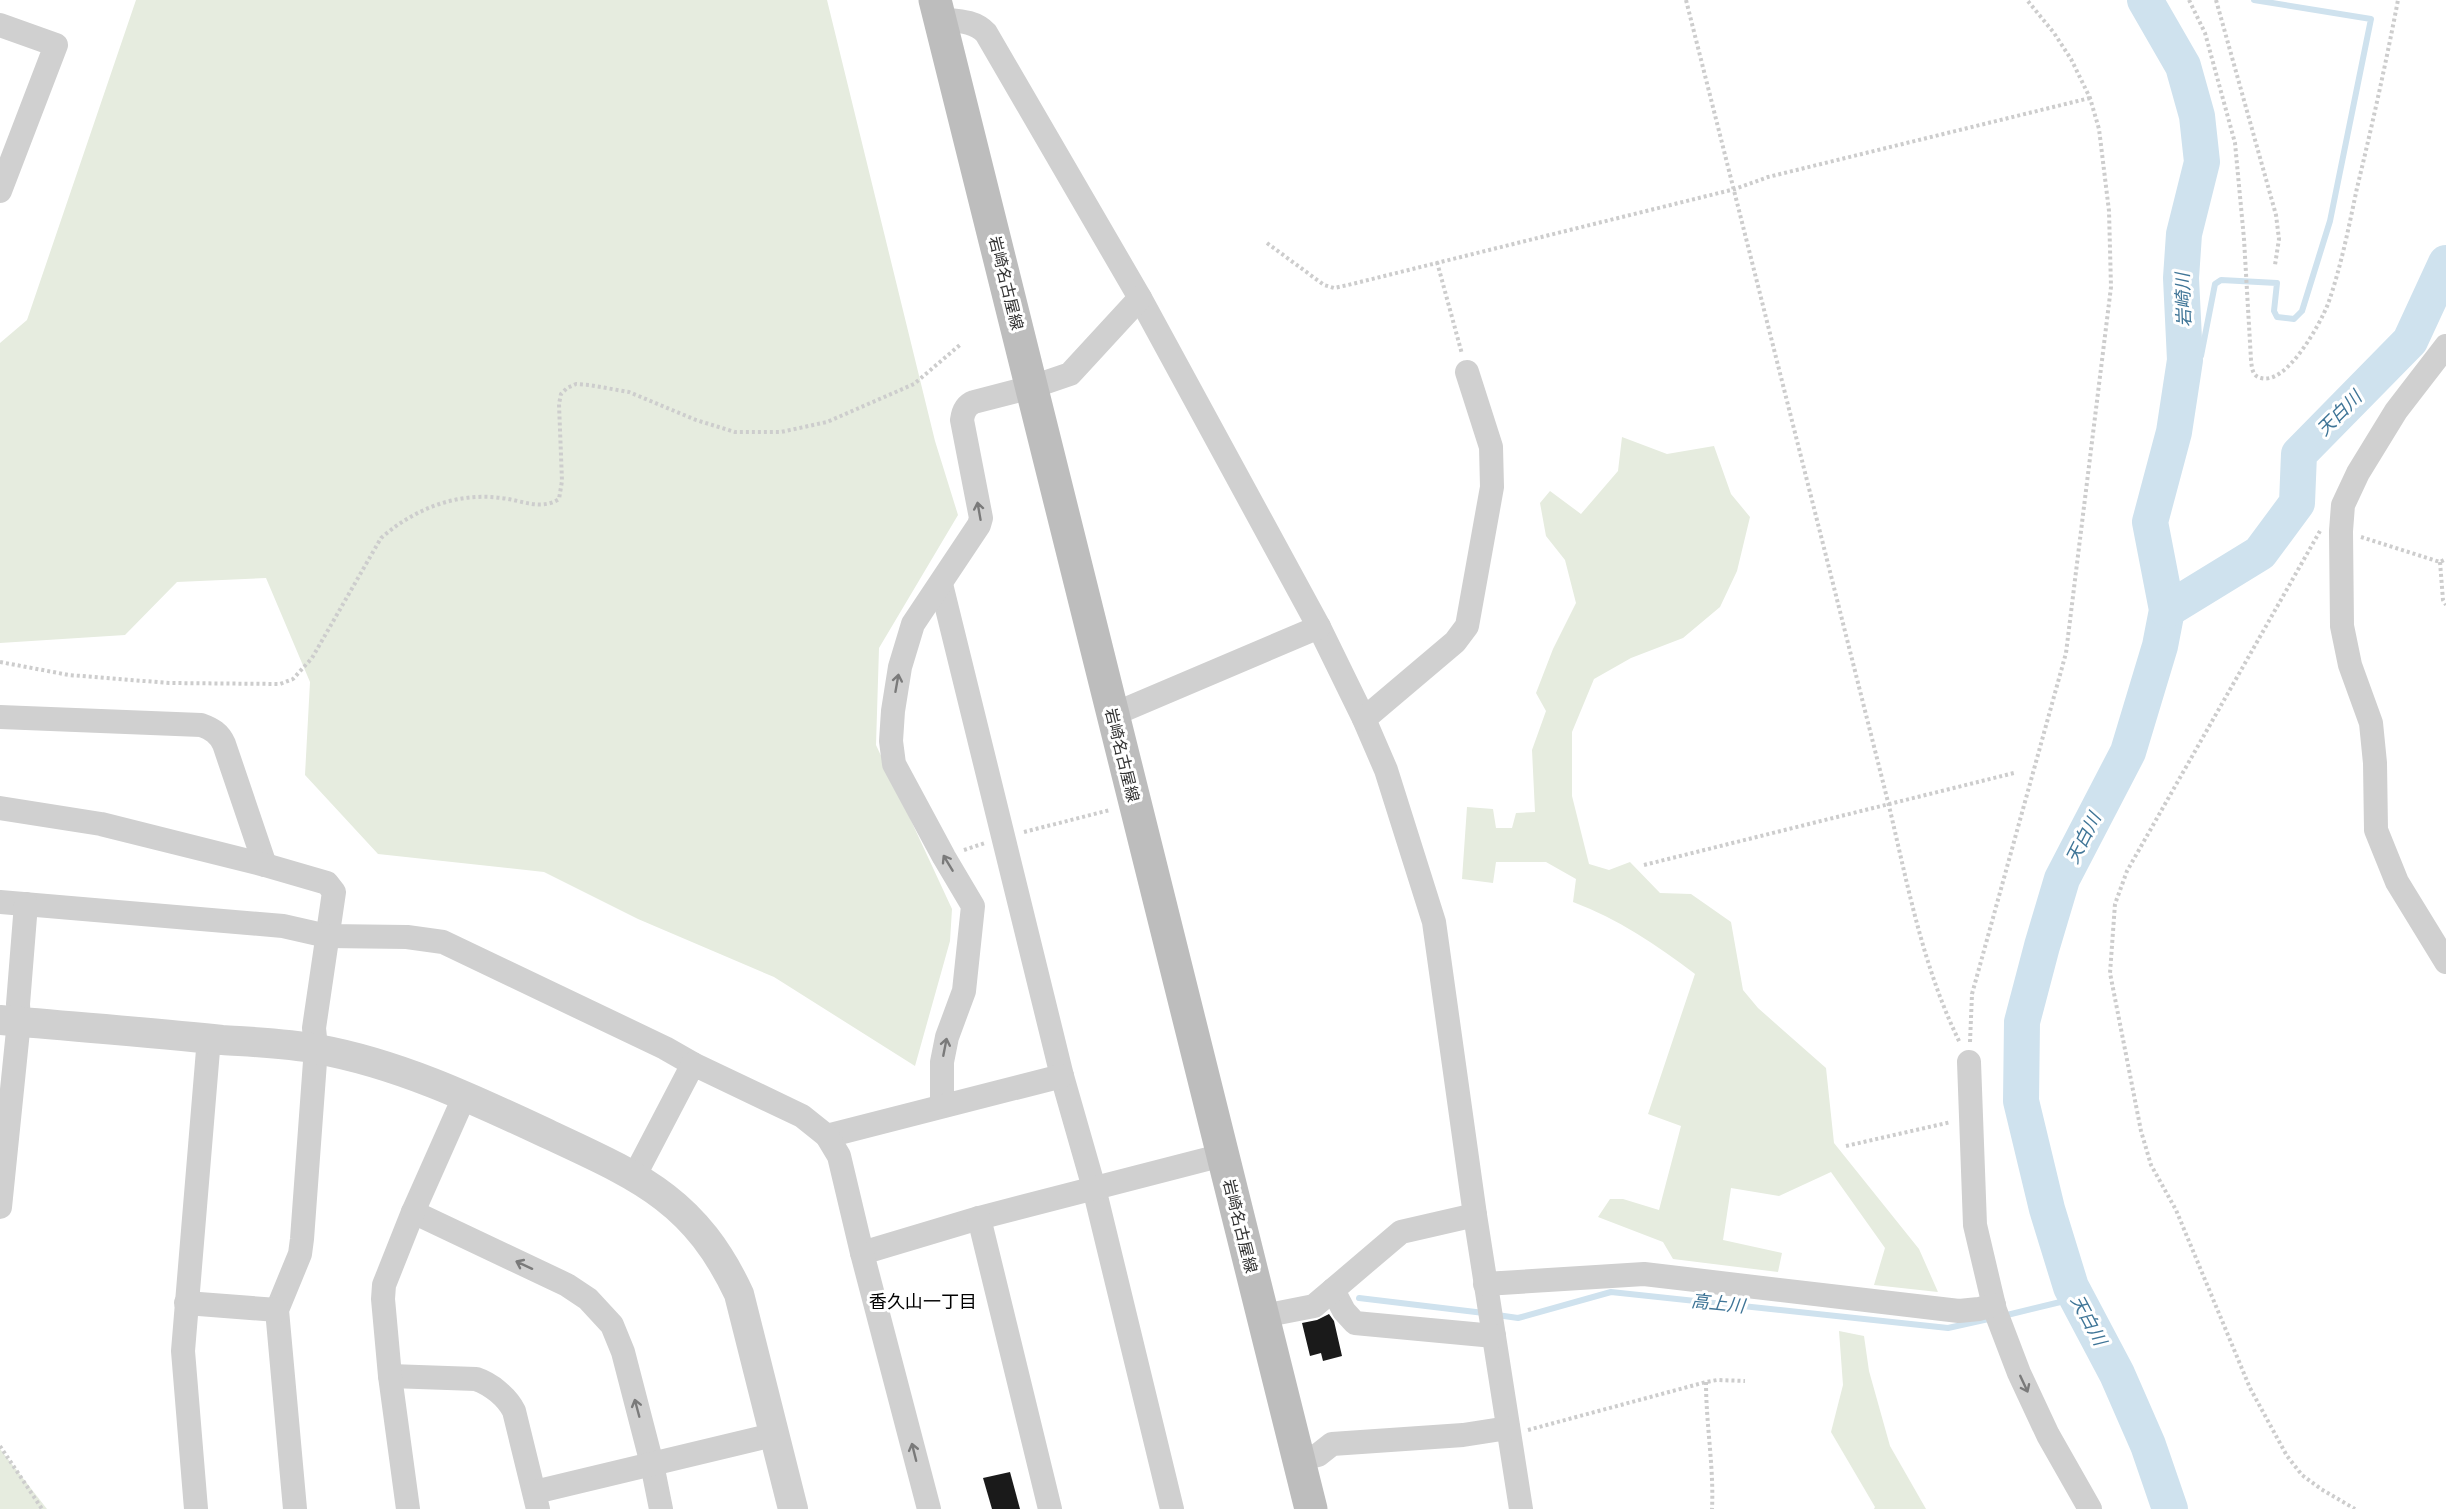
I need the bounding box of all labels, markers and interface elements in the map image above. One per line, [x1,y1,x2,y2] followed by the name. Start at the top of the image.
[985,234,1027,332] street label: 岩崎名古屋線
[2171,271,2194,327] water label: 岩崎川
[2312,385,2367,440] water label: 天白川
[973,501,984,521] one-way arrow
[892,673,903,693] one-way arrow
[1101,706,1143,804] street label: 岩崎名古屋線
[2061,807,2106,867] water label: 天白川
[941,855,953,872] one-way arrow
[940,1038,951,1058] one-way arrow
[1219,1177,1261,1275] street label: 岩崎名古屋線
[515,1259,533,1271] one-way arrow
[1690,1290,1748,1316] water label: 高上川
[869,1291,977,1312] district label: 香久山一丁目
[2067,1291,2112,1351] water label: 天白川
[2019,1374,2031,1392] one-way arrow
[631,1399,643,1418] one-way arrow
[908,1443,919,1462] one-way arrow

